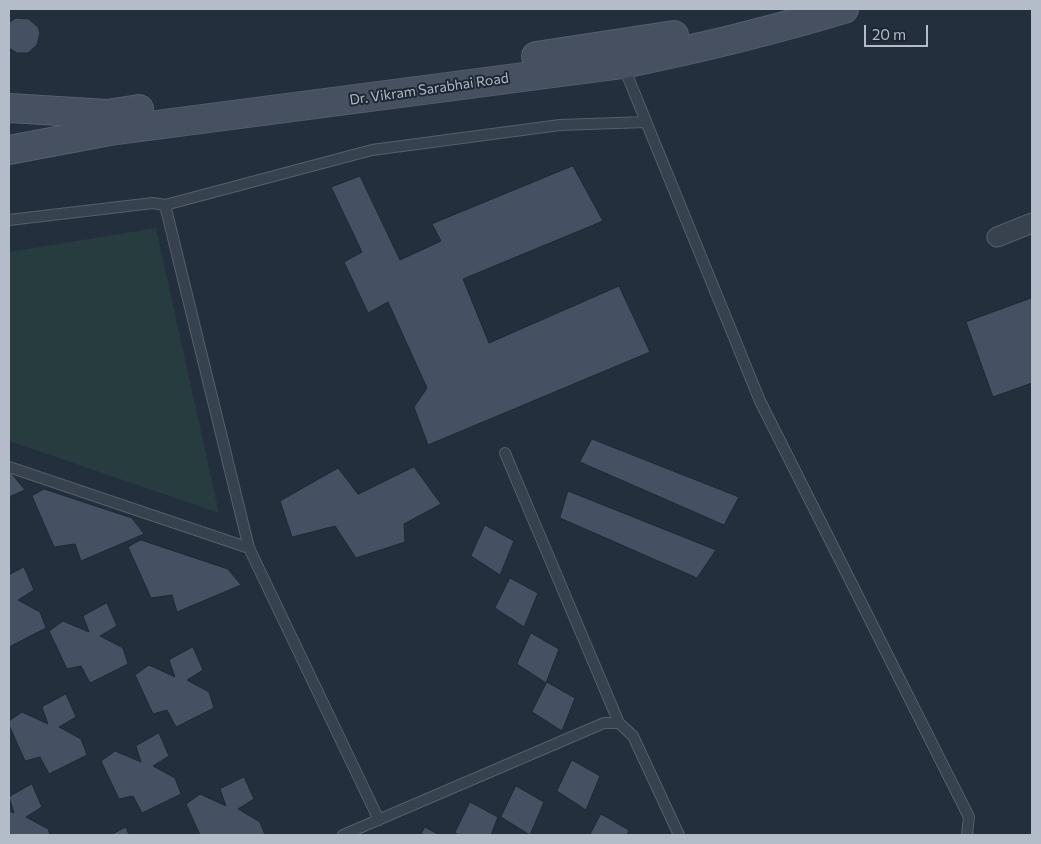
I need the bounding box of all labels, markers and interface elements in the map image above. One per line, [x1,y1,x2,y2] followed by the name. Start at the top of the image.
[866,15,930,47] scale bar
[872,25,906,43] text: 20 m
[348,70,510,108] street label: Dr. Vikram Sarabhai Road

